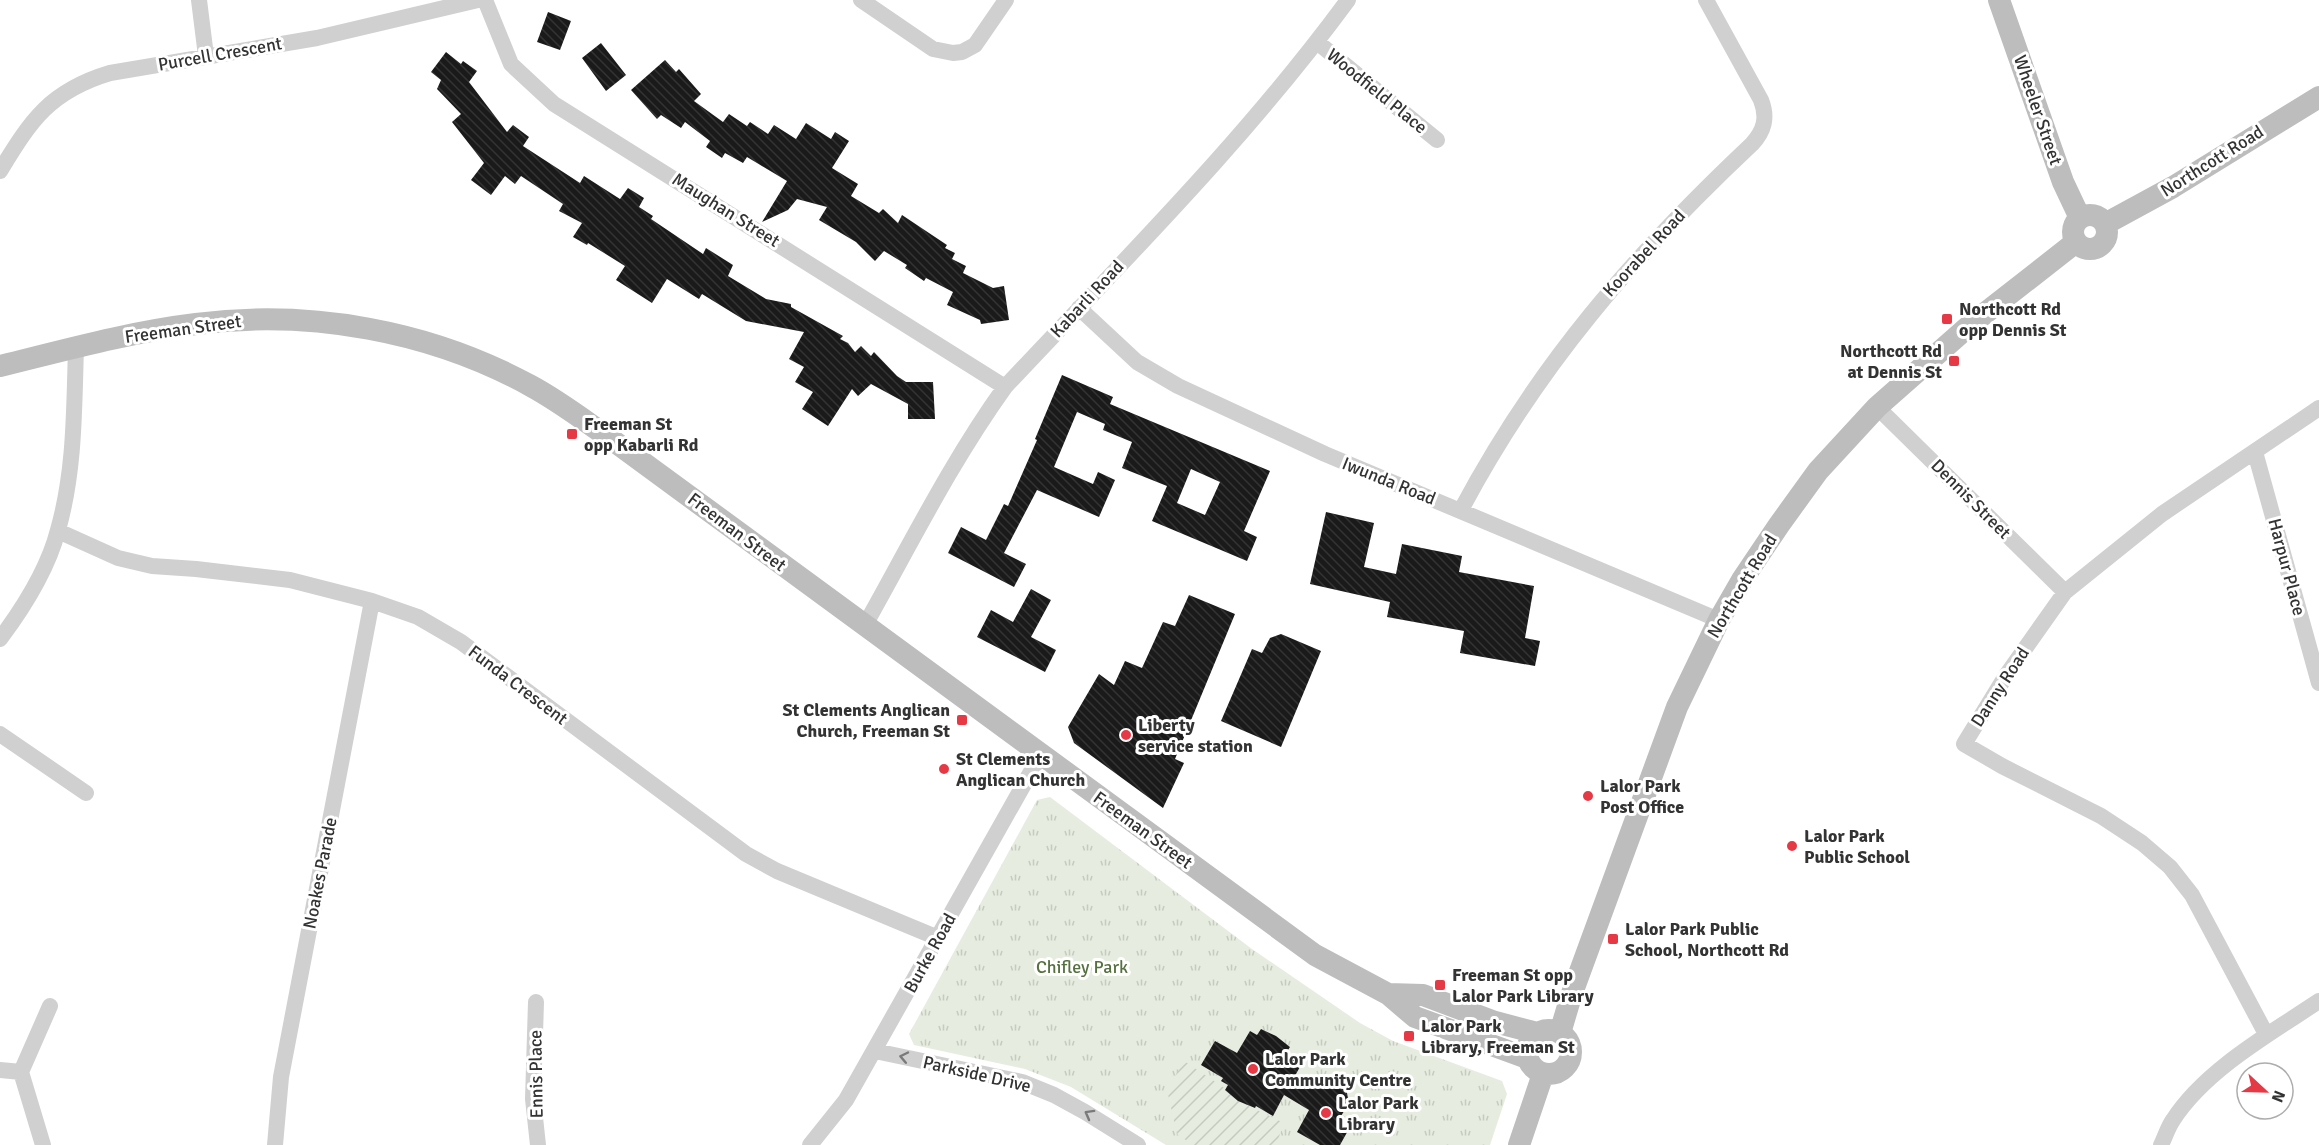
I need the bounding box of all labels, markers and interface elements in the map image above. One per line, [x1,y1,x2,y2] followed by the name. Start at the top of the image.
[156,32,284,76] street label: Purcell Crescent
[1322,44,1432,138] street label: Woodfield Place
[2009,52,2067,168] street label: Wheeler Street
[2156,121,2268,201] street label: Northcott Road
[668,168,784,252] street label: Maughan Street
[1598,205,1690,301] street label: Koorabel Road
[1046,256,1128,342] street label: Kabarli Road
[1959,298,2067,341] place label: Northcott Rd opp Dennis St
[123,310,243,348] street label: Freeman Street
[1940,312,1954,326] marker: Northcott Rd opp Dennis St
[1840,340,1942,383] place label: Northcott Rd at Dennis St
[1947,354,1961,368] marker: Northcott Rd at Dennis St
[584,413,699,456] place label: Freeman St opp Kabarli Rd
[565,427,579,441] marker: Freeman St opp Kabarli Rd
[1339,452,1439,510] street label: Iwunda Road
[1926,454,2016,544] street label: Dennis Street
[683,488,791,576] street label: Freeman Street
[2263,516,2311,618] street label: Harpur Place
[1702,530,1782,642] street label: Northcott Road
[464,640,572,730] street label: Funda Crescent
[1966,643,2034,731] street label: Danny Road
[783,699,950,742] place label: St Clements Anglican Church, Freeman St
[955,713,969,727] marker: St Clements Anglican Church, Freeman St
[1138,714,1253,757] place label: Liberty service station
[1119,728,1133,742] marker: Liberty service station
[956,748,1085,791] place label: St Clements Anglican Church
[937,762,951,776] marker: St Clements Anglican Church
[1600,775,1684,818] place label: Lalor Park Post Office
[1089,787,1197,873] street label: Freeman Street
[1581,789,1595,803] marker: Lalor Park Post Office
[298,815,342,931] street label: Noakes Parade
[1804,825,1910,868] place label: Lalor Park Public School
[1785,839,1799,853] marker: Lalor Park Public School
[899,909,961,997] street label: Burke Road
[1625,918,1789,961] place label: Lalor Park Public School, Northcott Rd
[1606,932,1620,946] marker: Lalor Park Public School, Northcott Rd
[1036,956,1128,978] park label: Chifley Park
[1452,964,1594,1007] place label: Freeman St opp Lalor Park Library
[1433,978,1447,992] marker: Freeman St opp Lalor Park Library
[1421,1015,1575,1058] place label: Lalor Park Library, Freeman St
[1402,1029,1416,1043] marker: Lalor Park Library, Freeman St
[524,1030,548,1118] street label: Ennis Place
[1265,1048,1411,1091] place label: Lalor Park Community Centre
[899,1051,909,1064] one-way arrow
[921,1051,1033,1097] street label: Parkside Drive
[2235,1061,2295,1121] north arrow
[1246,1062,1260,1076] marker: Lalor Park Community Centre
[2267,1087,2289,1105] text: N
[1338,1092,1419,1135] place label: Lalor Park Library
[1319,1106,1333,1120] marker: Lalor Park Library
[1085,1110,1095,1121] one-way arrow

